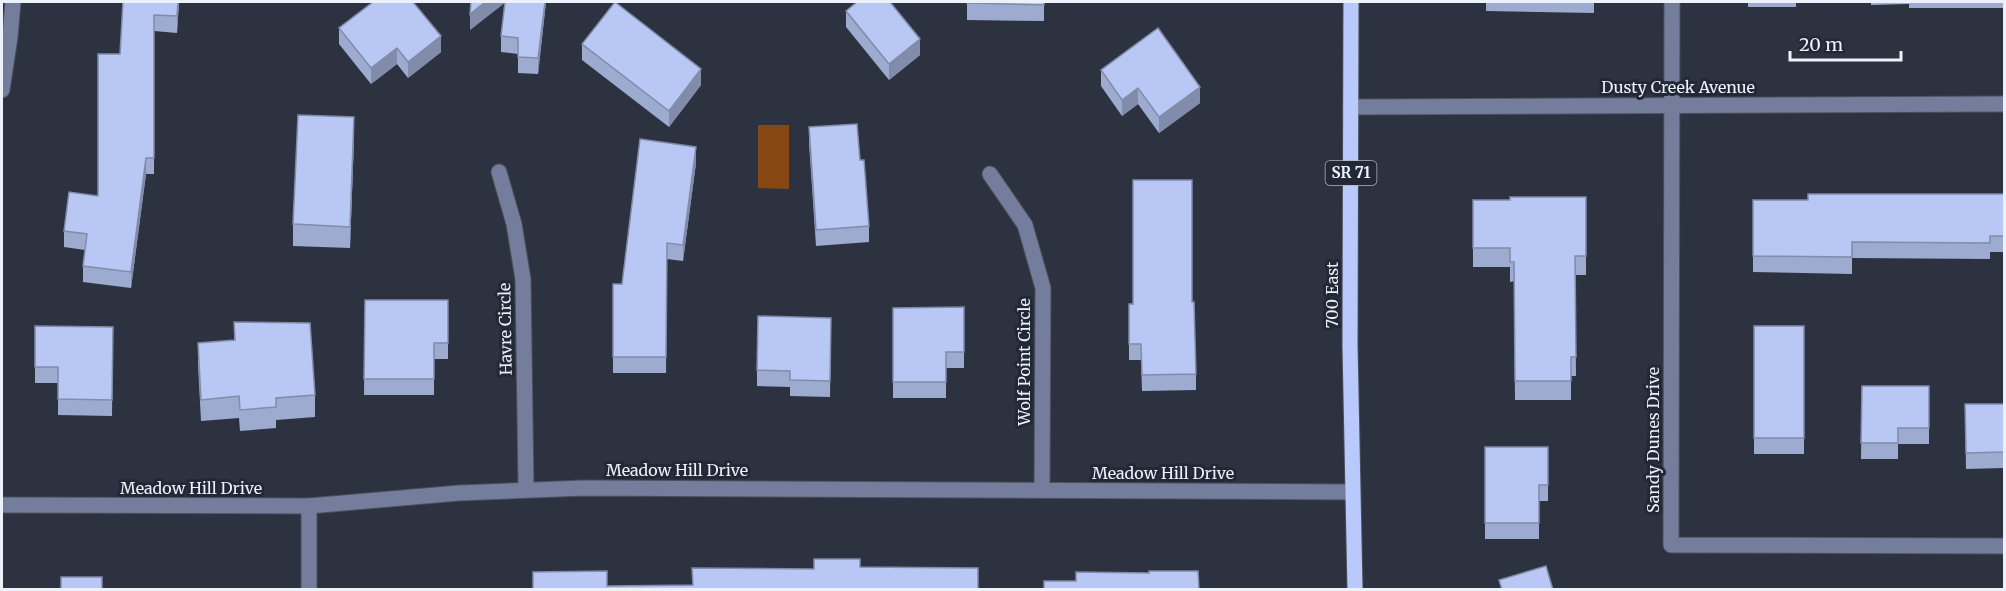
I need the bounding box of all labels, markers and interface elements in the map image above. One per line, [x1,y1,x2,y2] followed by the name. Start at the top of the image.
[1790,24,1901,62] scale bar
[1799,33,1843,56] text: 20 m
[1601,77,1755,97] street label: Dusty Creek Avenue
[1326,161,1376,185] road number: SR 71
[1322,261,1342,328] street label: 700 East
[494,282,516,376] street label: Havre Circle
[1014,298,1034,427] street label: Wolf Point Circle
[1643,367,1663,513] street label: Sandy Dunes Drive
[606,460,748,480] street label: Meadow Hill Drive
[1092,463,1234,483] street label: Meadow Hill Drive
[120,478,262,498] street label: Meadow Hill Drive

